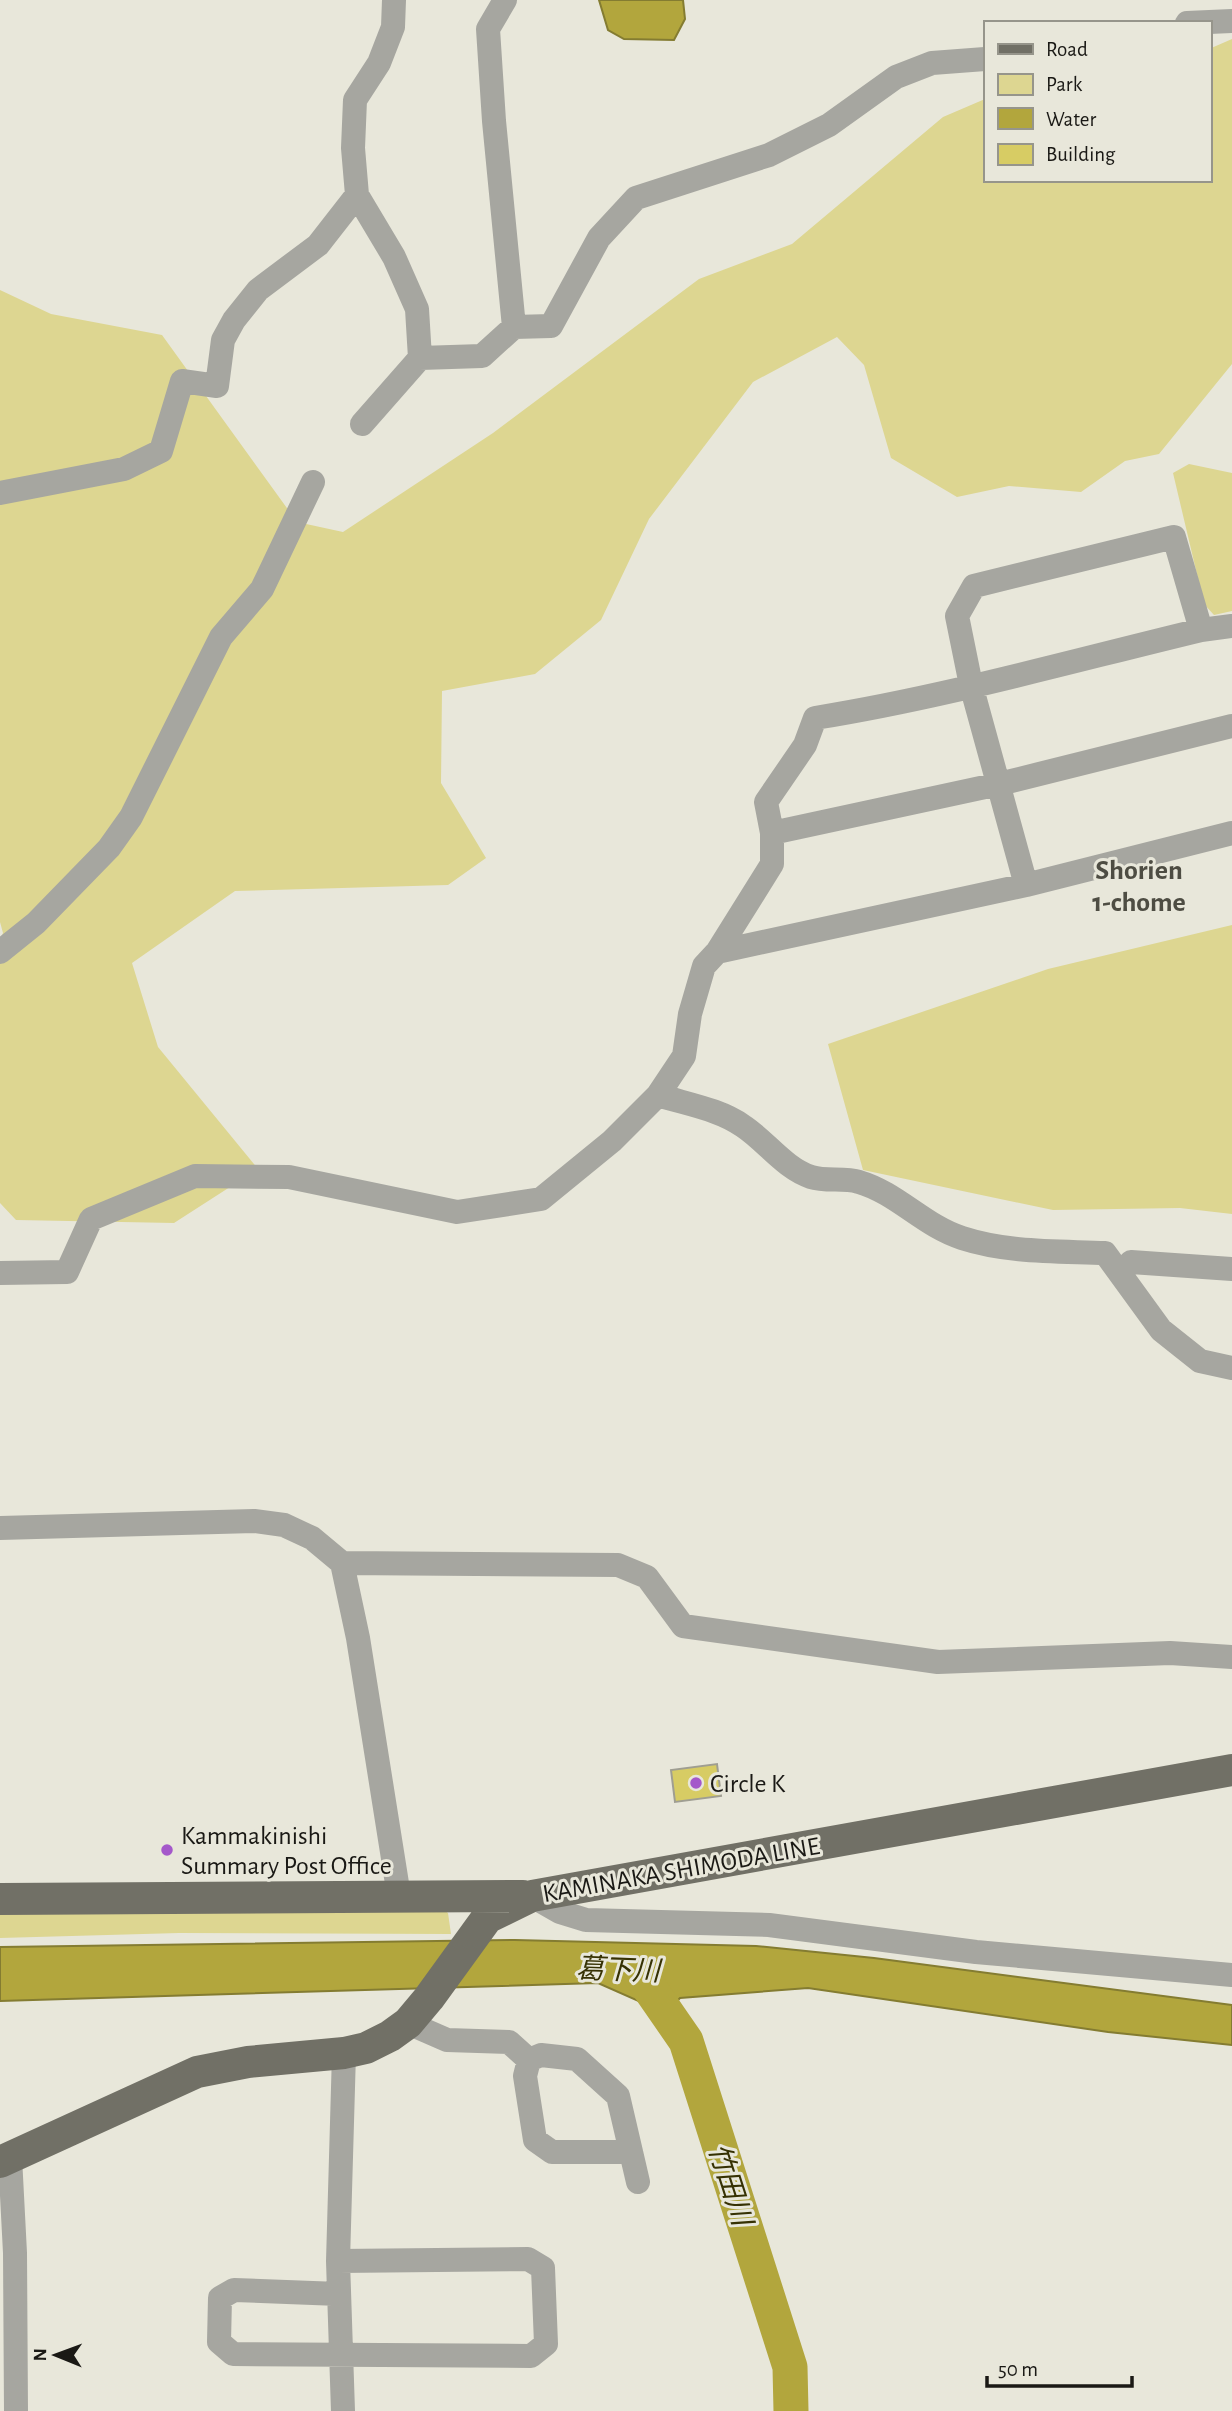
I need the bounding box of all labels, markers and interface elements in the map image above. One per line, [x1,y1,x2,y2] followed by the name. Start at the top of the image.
[984,21,1211,182] legend
[1046,39,1088,60] text: Road
[1046,74,1083,95] text: Park
[1046,109,1096,130] text: Water
[1046,144,1116,165] text: Building
[1092,857,1186,917] district label: Shorien 1-chome
[710,1771,786,1797] place label: Circle K
[688,1775,704,1791] marker: Circle K
[181,1823,392,1879] place label: Kammakinishi Summary Post Office
[541,1833,822,1907] street label: KAMINAKA SHIMODA LINE
[159,1842,175,1858] marker: Kammakinishi Summary Post Office
[575,1954,663,1987] water label: 葛下川
[703,2140,758,2232] water label: 竹田川
[21,2320,91,2390] north arrow
[987,2344,1132,2388] scale bar
[31,2348,50,2362] text: N
[998,2359,1038,2380] text: 50 m

